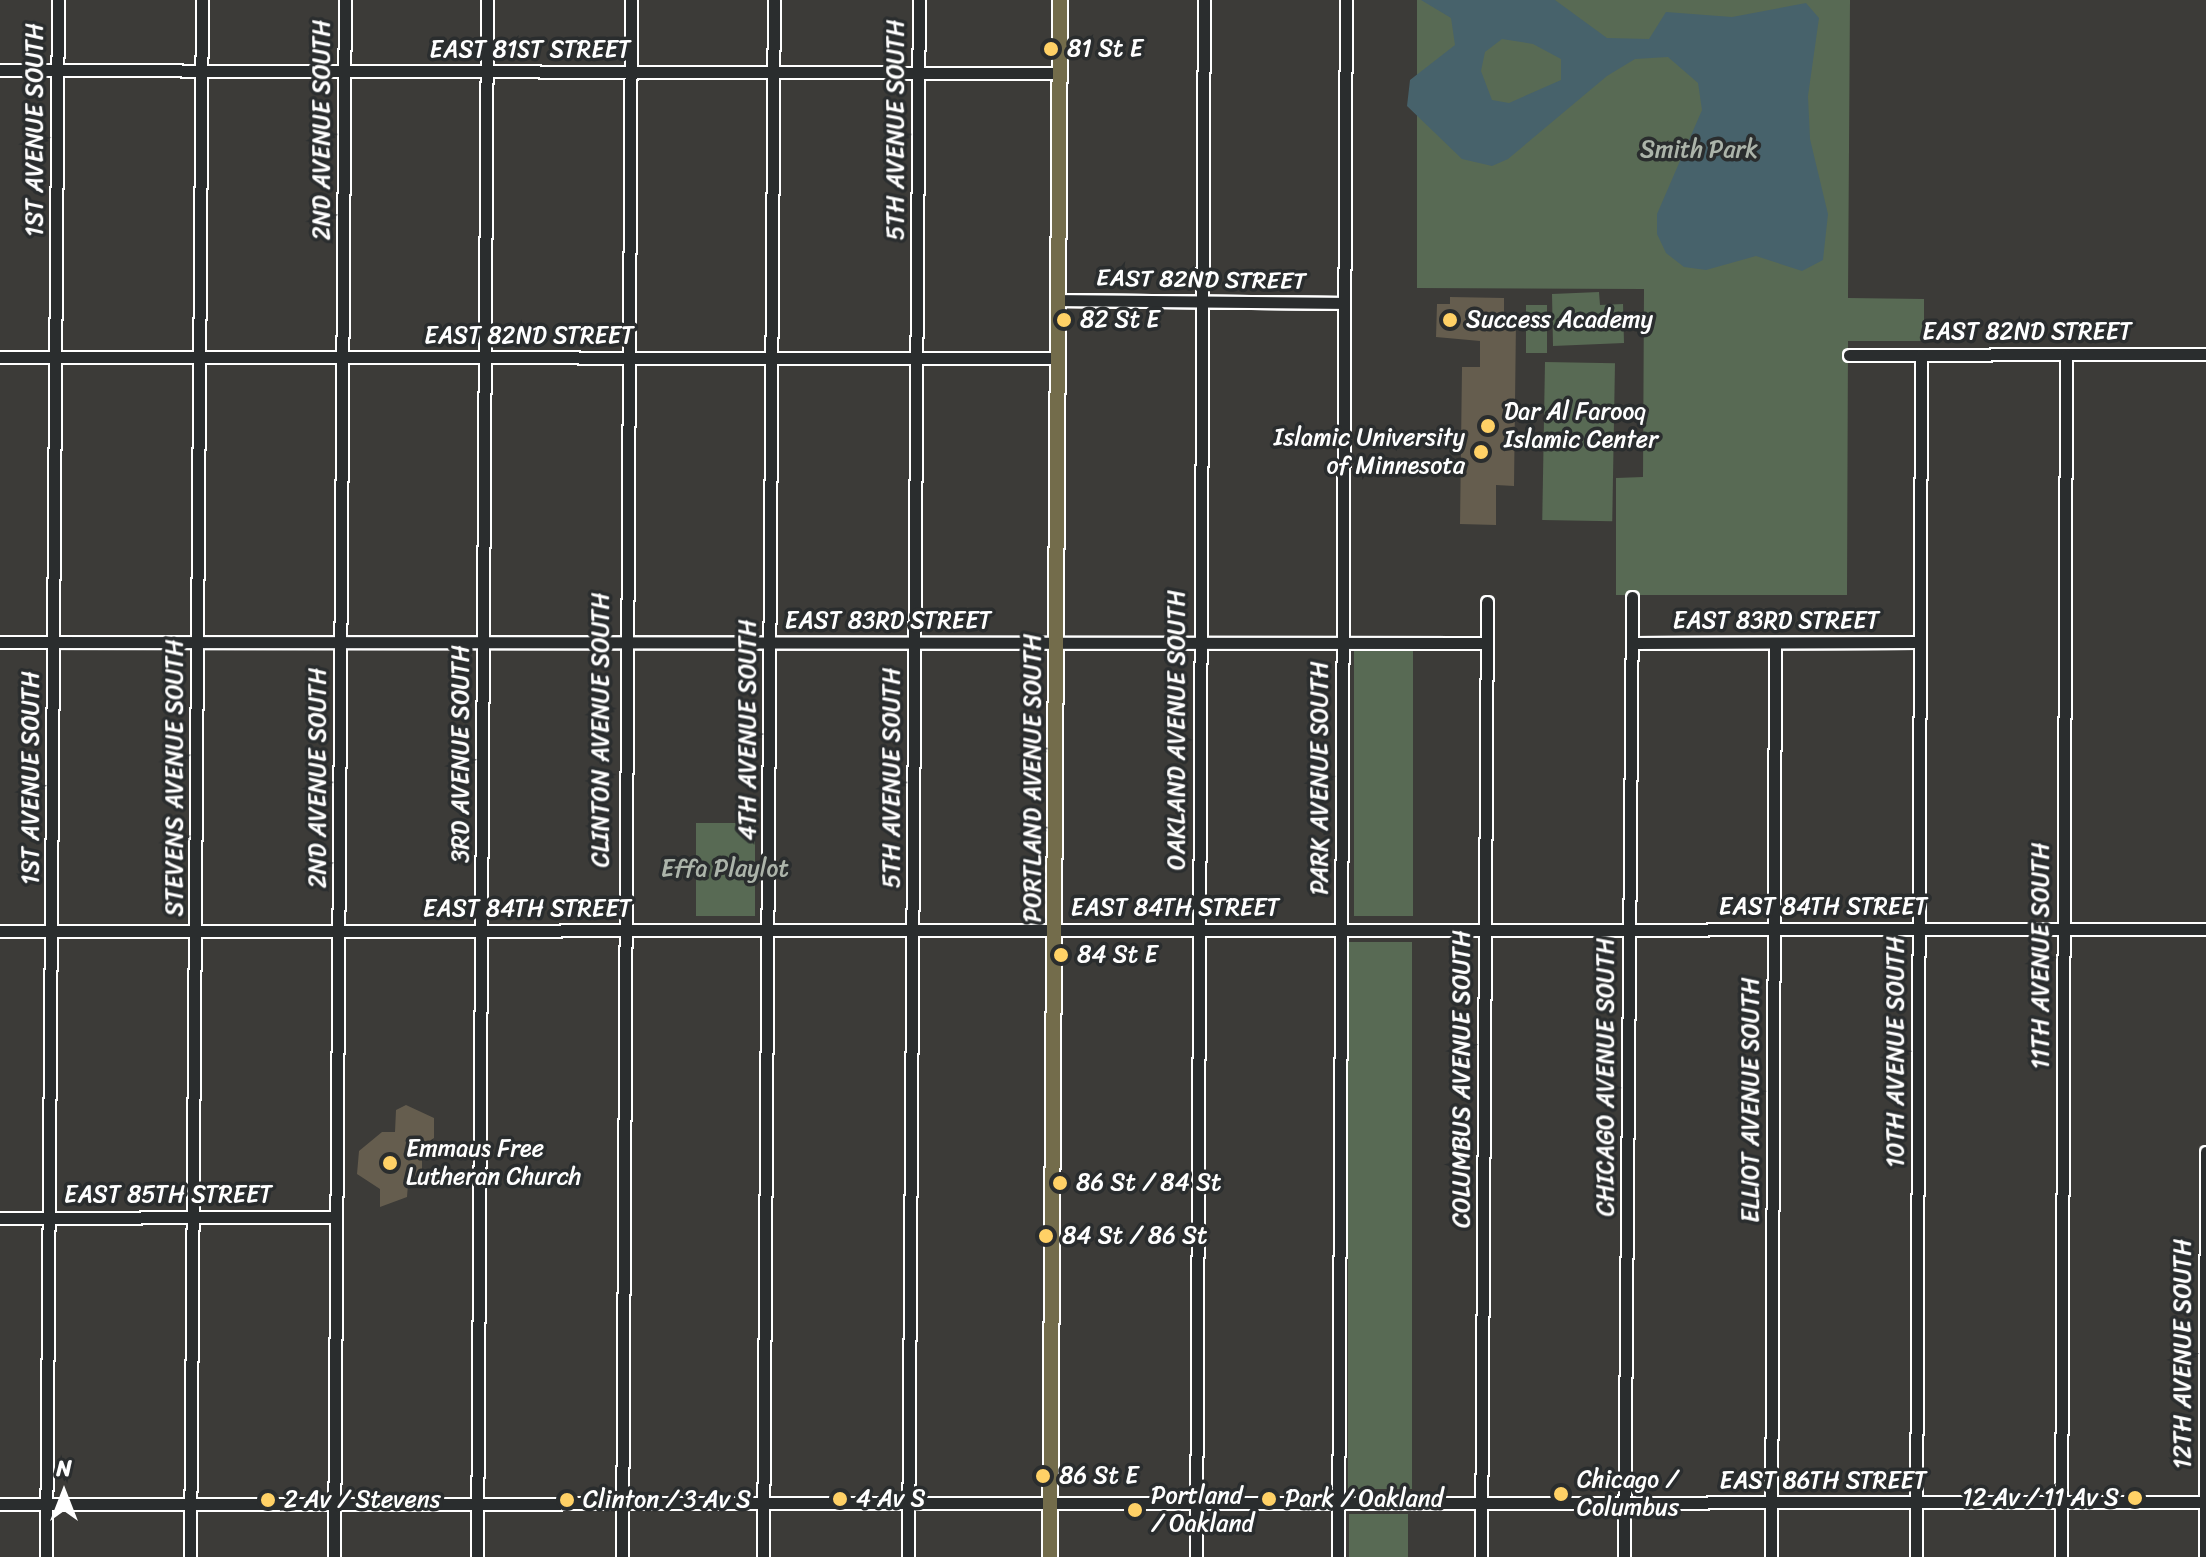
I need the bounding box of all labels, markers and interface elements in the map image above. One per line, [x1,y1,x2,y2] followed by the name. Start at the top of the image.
[308,19,336,241] street label: 2ND AVENUE SOUTH
[882,19,910,241] street label: 5TH AVENUE SOUTH
[21,22,49,238] street label: 1ST AVENUE SOUTH
[1067,35,1143,63] place label: 81 St E
[428,36,632,64] street label: EAST 81ST STREET
[1042,40,1060,58] marker: 81 St E
[1640,136,1758,164] park label: Smith Park
[1095,264,1307,296] street label: EAST 82ND STREET
[1080,306,1160,334] place label: 82 St E
[1466,306,1653,334] place label: Success Academy
[1055,311,1073,329] marker: 82 St E
[1441,311,1459,329] marker: Success Academy
[1922,318,2132,346] street label: EAST 82ND STREET
[424,322,634,350] street label: EAST 82ND STREET
[1504,398,1660,454] place label: Dar Al Farooq Islamic Center
[1479,417,1497,435] marker: Dar Al Farooq Islamic Center
[1273,424,1465,480] place label: Islamic University of Minnesota
[1472,443,1490,461] marker: Islamic University of Minnesota
[1163,590,1191,870] street label: OAKLAND AVENUE SOUTH
[587,592,615,868] street label: CLINTON AVENUE SOUTH
[784,607,992,635] street label: EAST 83RD STREET
[1672,607,1880,635] street label: EAST 83RD STREET
[734,619,762,841] street label: 4TH AVENUE SOUTH
[1019,632,1047,924] street label: PORTLAND AVENUE SOUTH
[161,639,189,917] street label: STEVENS AVENUE SOUTH
[447,644,475,864] street label: 3RD AVENUE SOUTH
[1306,661,1334,895] street label: PARK AVENUE SOUTH
[304,667,332,889] street label: 2ND AVENUE SOUTH
[878,667,906,889] street label: 5TH AVENUE SOUTH
[17,670,45,886] street label: 1ST AVENUE SOUTH
[2027,842,2055,1070] street label: 11TH AVENUE SOUTH
[661,855,789,883] park label: Effa Playlot
[1717,893,1929,921] street label: EAST 84TH STREET
[1069,894,1281,922] street label: EAST 84TH STREET
[421,895,633,923] street label: EAST 84TH STREET
[1448,929,1476,1229] street label: COLUMBUS AVENUE SOUTH
[1882,935,1910,1169] street label: 10TH AVENUE SOUTH
[1592,937,1620,1217] street label: CHICAGO AVENUE SOUTH
[1077,941,1158,969] place label: 84 St E
[1052,946,1070,964] marker: 84 St E
[1737,976,1765,1224] street label: ELLIOT AVENUE SOUTH
[406,1135,581,1191] place label: Emmaus Free Lutheran Church
[381,1154,399,1172] marker: Emmaus Free Lutheran Church
[1076,1169,1222,1197] place label: 86 St / 84 St
[1051,1174,1069,1192] marker: 86 St / 84 St
[63,1181,273,1209] street label: EAST 85TH STREET
[1062,1222,1208,1250] place label: 84 St / 86 St
[1037,1227,1055,1245] marker: 84 St / 86 St
[2169,1238,2197,1470] street label: 12TH AVENUE SOUTH
[56,1449,72,1488] text: N
[24,1453,104,1533] north arrow
[1059,1462,1138,1490] place label: 86 St E
[1577,1466,1679,1522] place label: Chicago / Columbus
[1034,1467,1052,1485] marker: 86 St E
[1718,1467,1928,1495] street label: EAST 86TH STREET
[1151,1482,1254,1538] place label: Portland / Oakland
[1962,1484,2119,1512] place label: 12 Av / 11 Av S
[856,1485,925,1513] place label: 4 Av S
[1285,1485,1443,1513] place label: Park / Oakland
[1552,1485,1570,1503] marker: Chicago / Columbus
[284,1486,441,1514] place label: 2 Av / Stevens
[583,1486,751,1514] place label: Clinton / 3 Av S
[2126,1489,2144,1507] marker: 12 Av / 11 Av S
[831,1490,849,1508] marker: 4 Av S
[1260,1490,1278,1508] marker: Park / Oakland
[259,1491,277,1509] marker: 2 Av / Stevens
[558,1491,576,1509] marker: Clinton / 3 Av S
[1126,1501,1144,1519] marker: Portland / Oakland

